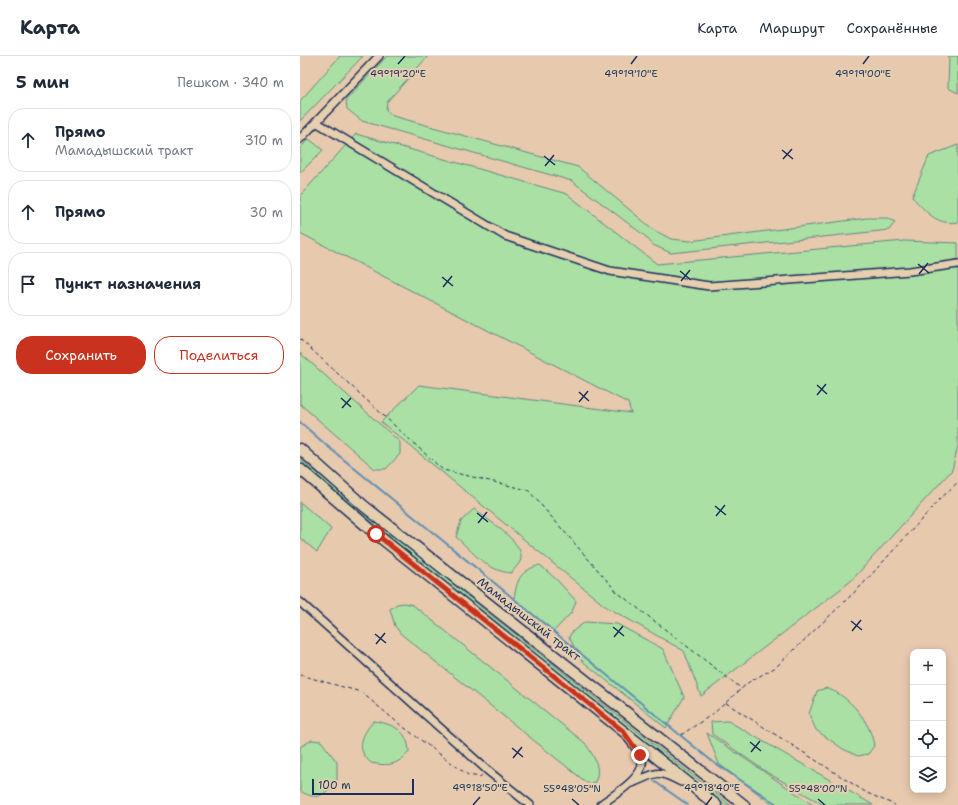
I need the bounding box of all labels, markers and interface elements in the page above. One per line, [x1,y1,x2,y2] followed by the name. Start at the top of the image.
[20,15,80,40] text: Карта
[697,19,737,37] text: Карта
[759,19,825,37] text: Маршрут
[847,19,938,37] text: Сохранённые
[370,67,426,80] text: 49°19'20"E
[604,67,658,80] text: 49°19'10"E
[835,67,891,80] text: 49°19'00"E
[16,71,69,93] text: 5 мин
[177,74,284,91] text: Пешком · 340 m
[55,122,105,142] text: Прямо
[17,129,39,151] icon: ahead
[245,132,283,149] text: 310 m
[55,142,193,159] text: Мамадышский тракт
[17,201,39,223] icon: ahead
[55,202,105,222] text: Прямо
[249,204,283,221] text: 30 m
[17,273,39,295] icon: arrive
[55,274,201,294] text: Пункт назначения
[16,336,146,374] button: Сохранить
[154,336,284,374] button: Поделиться
[367,525,385,543] route start
[474,573,585,665] street label: Мамадышский тракт
[910,649,946,793] map controls
[910,649,946,685] button: +
[910,685,946,721] button: −
[910,721,946,757] button: locate
[631,746,649,764] route end
[910,757,946,793] button: layers
[312,777,414,796] scale bar
[318,778,351,793] text: 100 m
[452,781,508,794] text: 49°18'50"E
[684,781,740,794] text: 49°18'40"E
[543,782,601,795] text: 55°48'05"N
[789,782,847,795] text: 55°48'00"N

